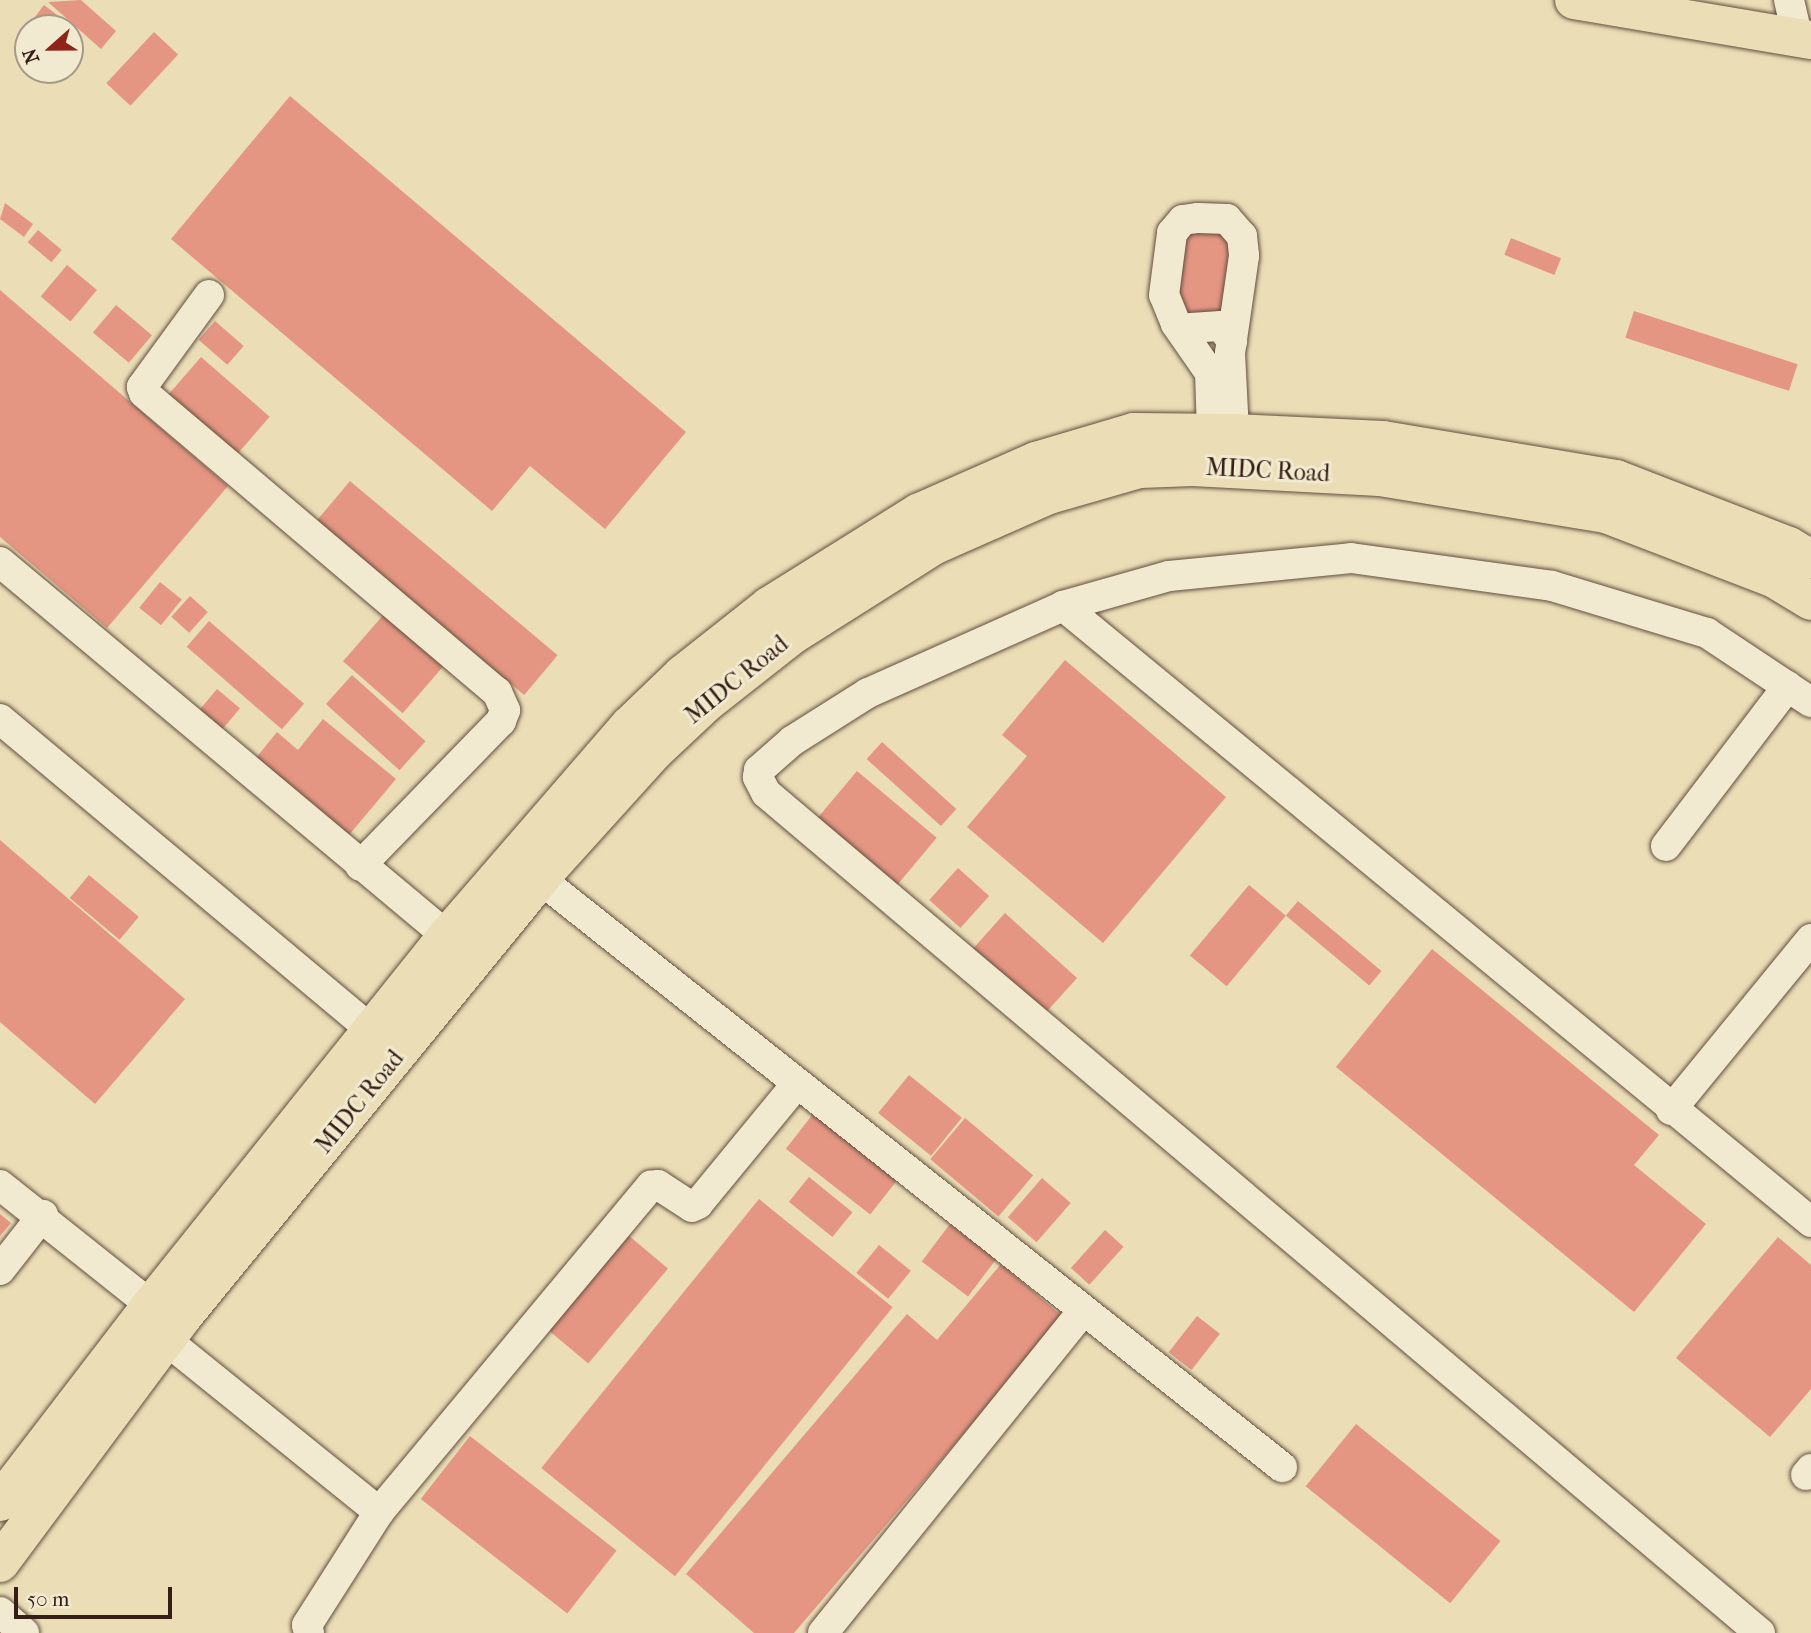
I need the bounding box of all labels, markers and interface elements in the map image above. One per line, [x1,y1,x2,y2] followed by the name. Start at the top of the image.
[14,14,84,84] north arrow
[18,45,44,66] text: N
[1205,453,1331,489] street label: MIDC Road
[680,630,794,730] street label: MIDC Road
[310,1045,410,1159] street label: MIDC Road
[18,1574,175,1618] scale bar
[27,1587,70,1611] text: 50 m

